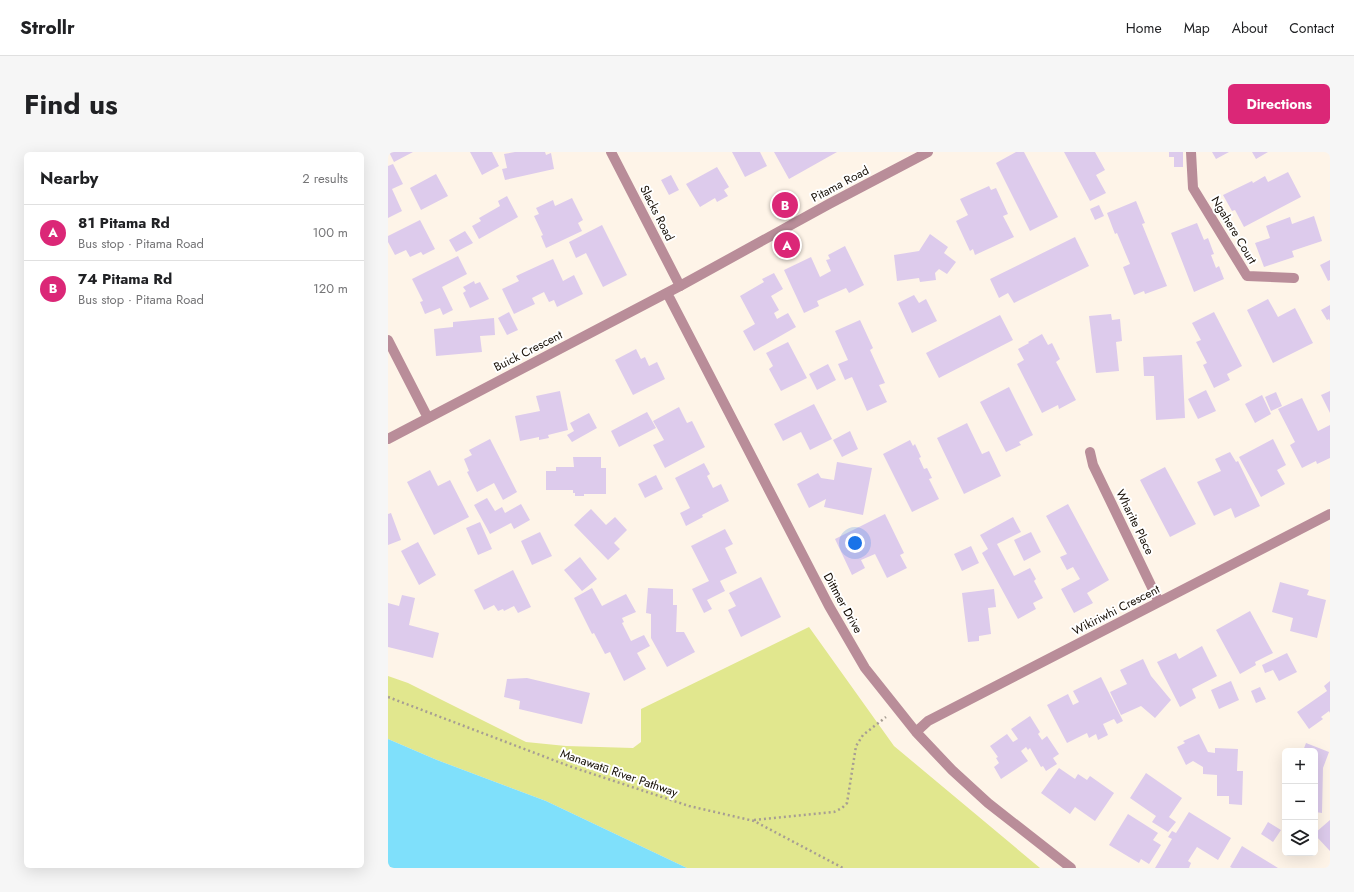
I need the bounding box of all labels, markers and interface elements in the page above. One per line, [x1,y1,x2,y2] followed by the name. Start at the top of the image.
[20,14,75,41] text: Strollr
[1126,18,1162,38] text: Home
[1184,18,1210,38] text: Map
[1232,18,1267,38] text: About
[1289,18,1334,38] text: Contact
[24,84,118,125] text: Find us
[1228,84,1330,124] button: Directions
[808,161,872,207] street label: Pitama Road
[40,166,98,190] text: Nearby
[302,169,348,188] text: 2 results
[635,182,679,244] street label: Slacks Road
[772,190,798,220] pin: B
[1207,193,1261,267] street label: Ngahere Court
[78,212,170,234] text: 81 Pitama Rd
[48,223,58,242] text: A
[313,223,348,242] text: 100 m
[774,230,800,260] pin: A
[78,234,204,253] text: Bus stop · Pitama Road
[78,268,172,290] text: 74 Pitama Rd
[49,279,57,298] text: B
[313,279,348,298] text: 120 m
[78,290,204,309] text: Bus stop · Pitama Road
[490,326,566,376] street label: Buick Crescent
[1111,486,1159,558] street label: Wharite Place
[845,533,865,553] your location
[819,569,867,637] street label: Dittmer Drive
[1069,580,1163,640] street label: Wikiriwhi Crescent
[558,744,681,802] street label: Manawatū River Pathway
[1282,748,1318,856] map controls
[1282,748,1318,784] button: +
[1282,784,1318,820] button: −
[1282,820,1318,856] button: layers

